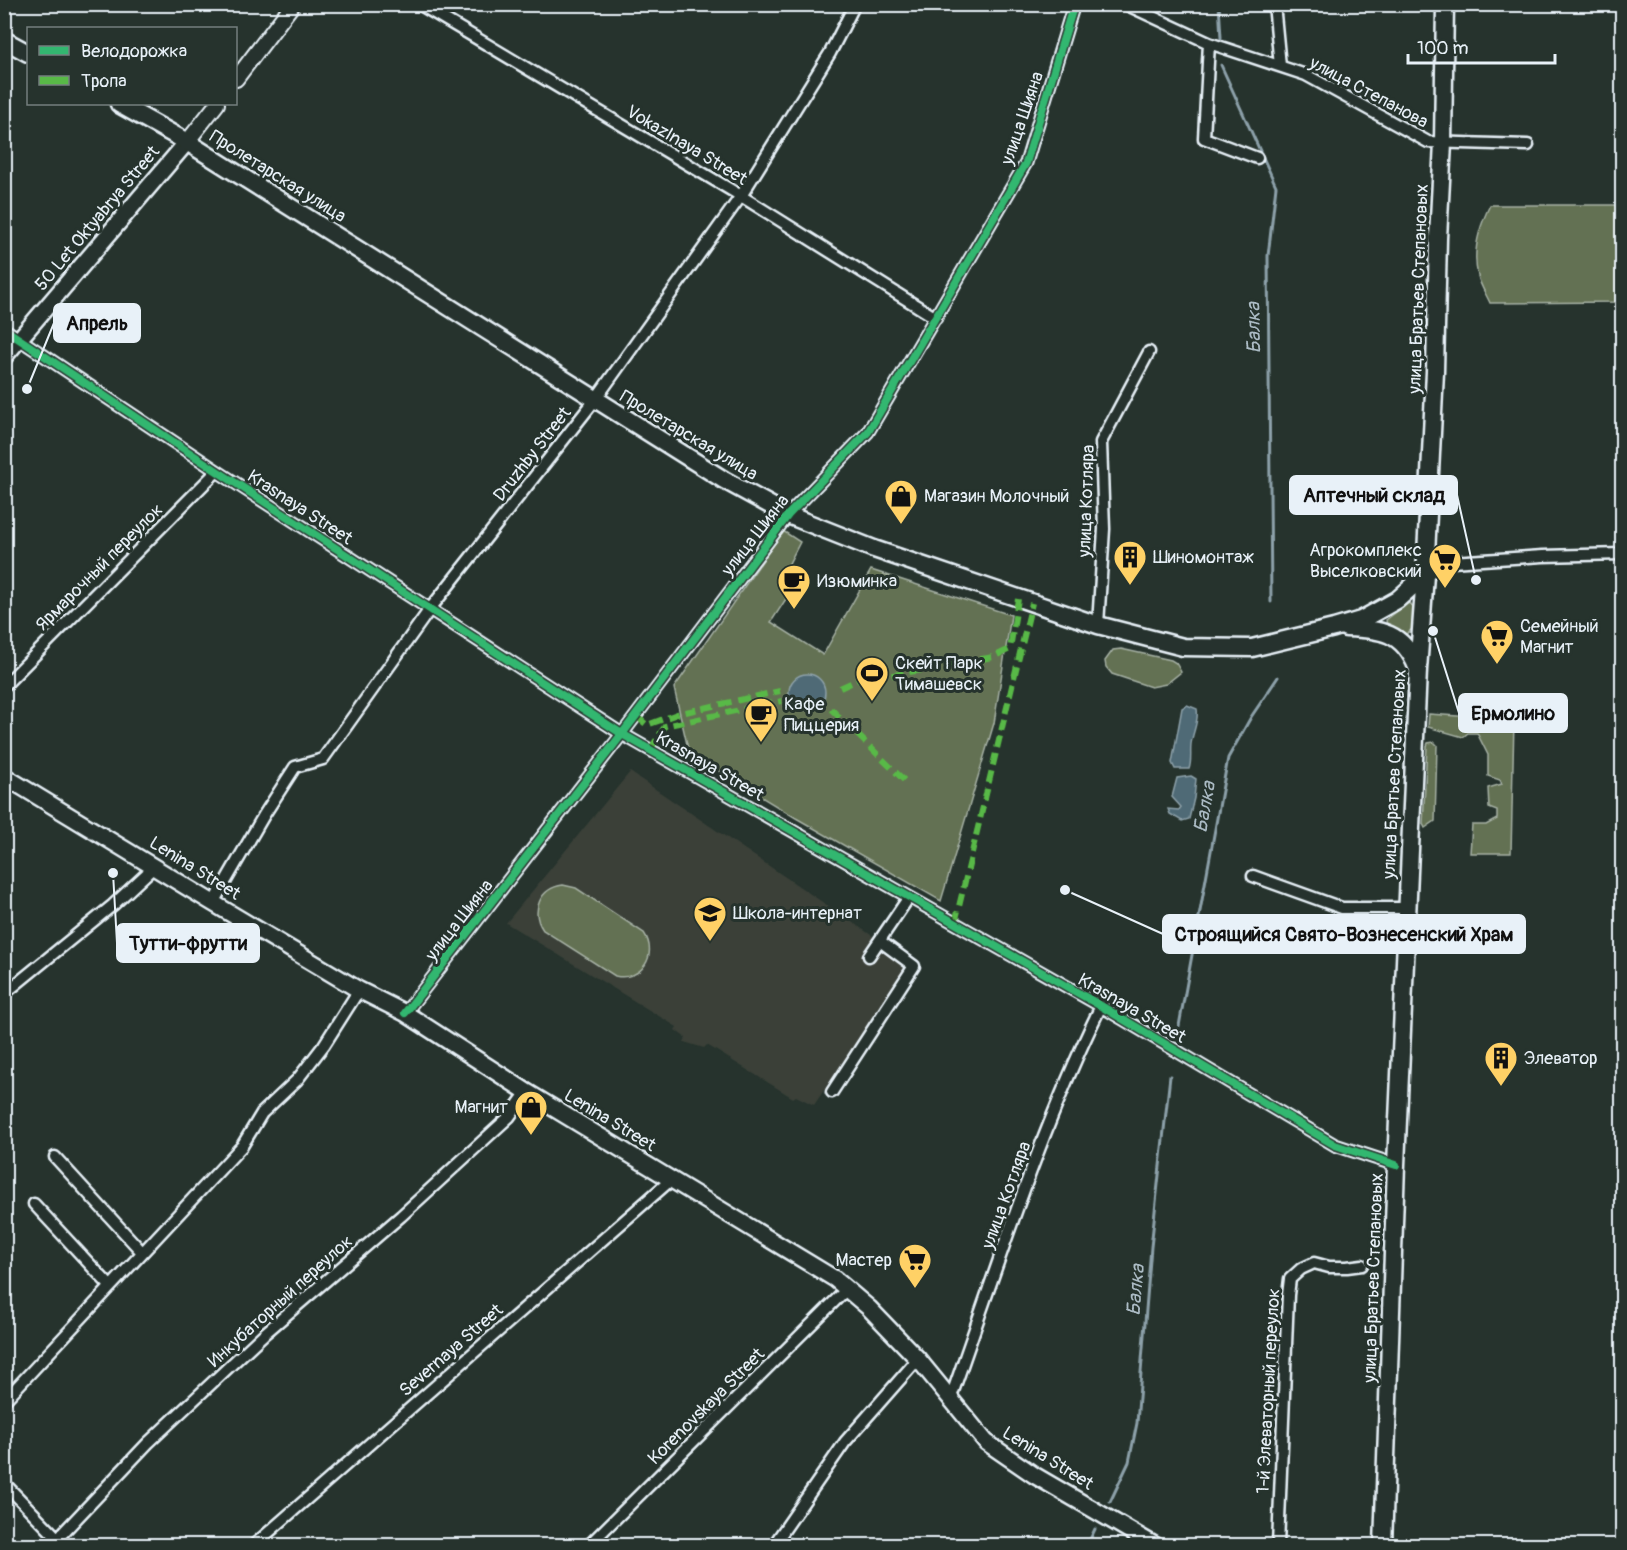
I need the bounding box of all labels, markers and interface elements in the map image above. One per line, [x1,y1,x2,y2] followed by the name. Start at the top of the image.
[27,27,237,105] legend
[1408,27,1555,65] scale bar
[1417,37,1469,60] text: 100 m
[81,40,187,63] text: Велодорожка
[1305,51,1432,133] street label: улица Степанова
[995,68,1049,169] street label: улица Шияна
[81,70,127,93] text: Тропа
[622,100,752,191] street label: Vokazlnaya Street
[205,125,350,228] street label: Пролетарская улица
[30,140,165,296] street label: 50 Let Oktyabrya Street
[1403,184,1434,395] street label: улица Братьев Степановых
[1241,300,1266,354] water label: Балка
[54,304,140,342] callout: Апрель
[66,311,128,336] text: Апрель
[615,385,762,486] street label: Пролетарская улица
[488,402,577,506] street label: Druzhby Street
[1073,444,1100,559] street label: улица Котляра
[243,465,357,550] street label: Krasnaya Street
[1290,476,1457,514] callout: Аптечный склад
[883,478,919,525] shop icon: Магазин Молочный
[1303,483,1446,508] text: Аптечный склад
[924,485,1069,508] place label: Магазин Молочный
[716,490,794,582] street label: улица Шияна
[31,499,168,636] street label: Ярмарочный переулок
[1112,539,1148,586] building icon: Шиномонтаж
[1309,539,1422,583] place label: Агрокомплекс Выселковский
[1427,542,1463,589] supermarket icon: Агрокомплекс Выселковский
[1153,546,1254,569] place label: Шиномонтаж
[776,563,812,610] cafe icon: Изюминка
[817,570,897,593] place label: Изюминка
[1520,615,1599,659] place label: Семейный Магнит
[1479,618,1515,665] supermarket icon: Семейный Магнит
[895,652,983,696] place label: Скейт Парк Тимашевск
[854,655,890,702] sports icon: Скейт Парк Тимашевск
[1377,669,1411,880] street label: улица Братьев Степановых
[784,693,859,737] place label: Кафе Пиццерия
[1459,694,1567,732] callout: Ермолино
[743,696,779,743] cafe icon: Кафе Пиццерия
[1471,701,1555,726] text: Ермолино
[652,726,769,807] street label: Krasnaya Street
[1188,778,1222,835] water label: Балка
[145,831,245,906] street label: Lenina Street
[420,875,498,967] street label: улица Шияна
[692,895,728,942] school or university icon: Школа-интернат
[733,902,862,925] place label: Школа-интернат
[1163,915,1525,953] callout: Строящийся Свято-Вознесенский Храм
[1175,922,1513,947] text: Строящийся Свято-Вознесенский Храм
[117,924,259,962] callout: Тутти-фрутти
[128,931,247,956] text: Тутти-фрутти
[1074,968,1191,1049] street label: Krasnaya Street
[1483,1040,1519,1087] building icon: Элеватор
[1524,1047,1598,1070] place label: Элеватор
[560,1084,661,1157] street label: Lenina Street
[513,1089,549,1136] shop icon: Магнит
[455,1096,508,1119] place label: Магнит
[976,1138,1037,1253] street label: улица Котляра
[1358,1173,1389,1384] street label: улица Братьев Степановых
[203,1230,358,1373] street label: Инкубаторный переулок
[897,1242,933,1289] supermarket icon: Мастер
[835,1249,892,1272] place label: Мастер
[1121,1262,1150,1317] water label: Балка
[1252,1288,1285,1494] street label: 1-й Элеваторный переулок
[395,1299,509,1402] street label: Severnaya Street
[643,1343,770,1470] street label: Korenovskaya Street
[998,1421,1098,1496] street label: Lenina Street

